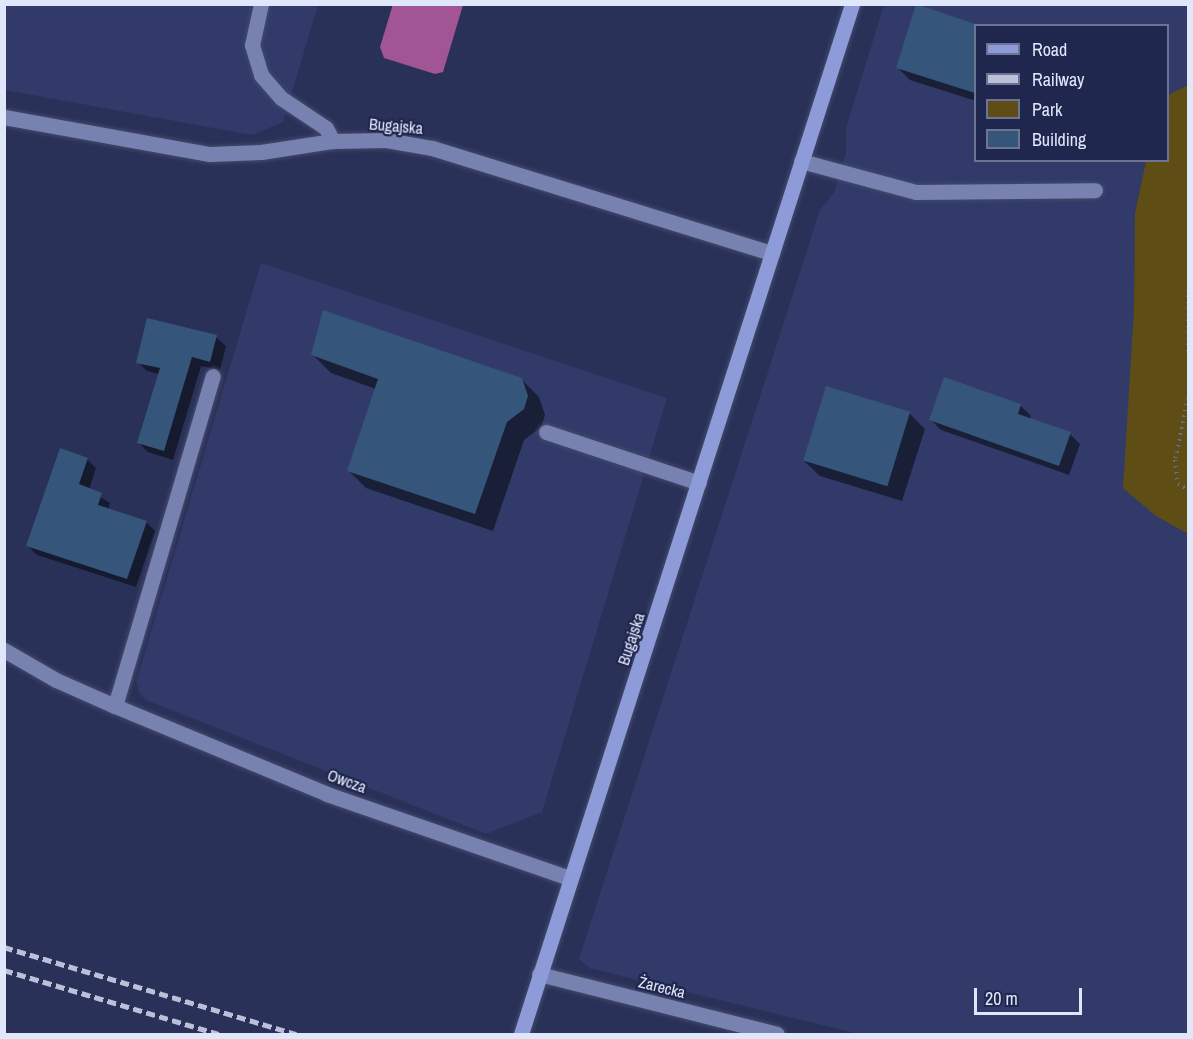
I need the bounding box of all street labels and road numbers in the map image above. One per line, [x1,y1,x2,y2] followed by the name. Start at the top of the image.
[368,114,424,138] street label: Bugajska
[614,610,648,668] street label: Bugajska
[325,765,369,797] street label: Owcza
[637,972,687,1002] street label: Żarecka

